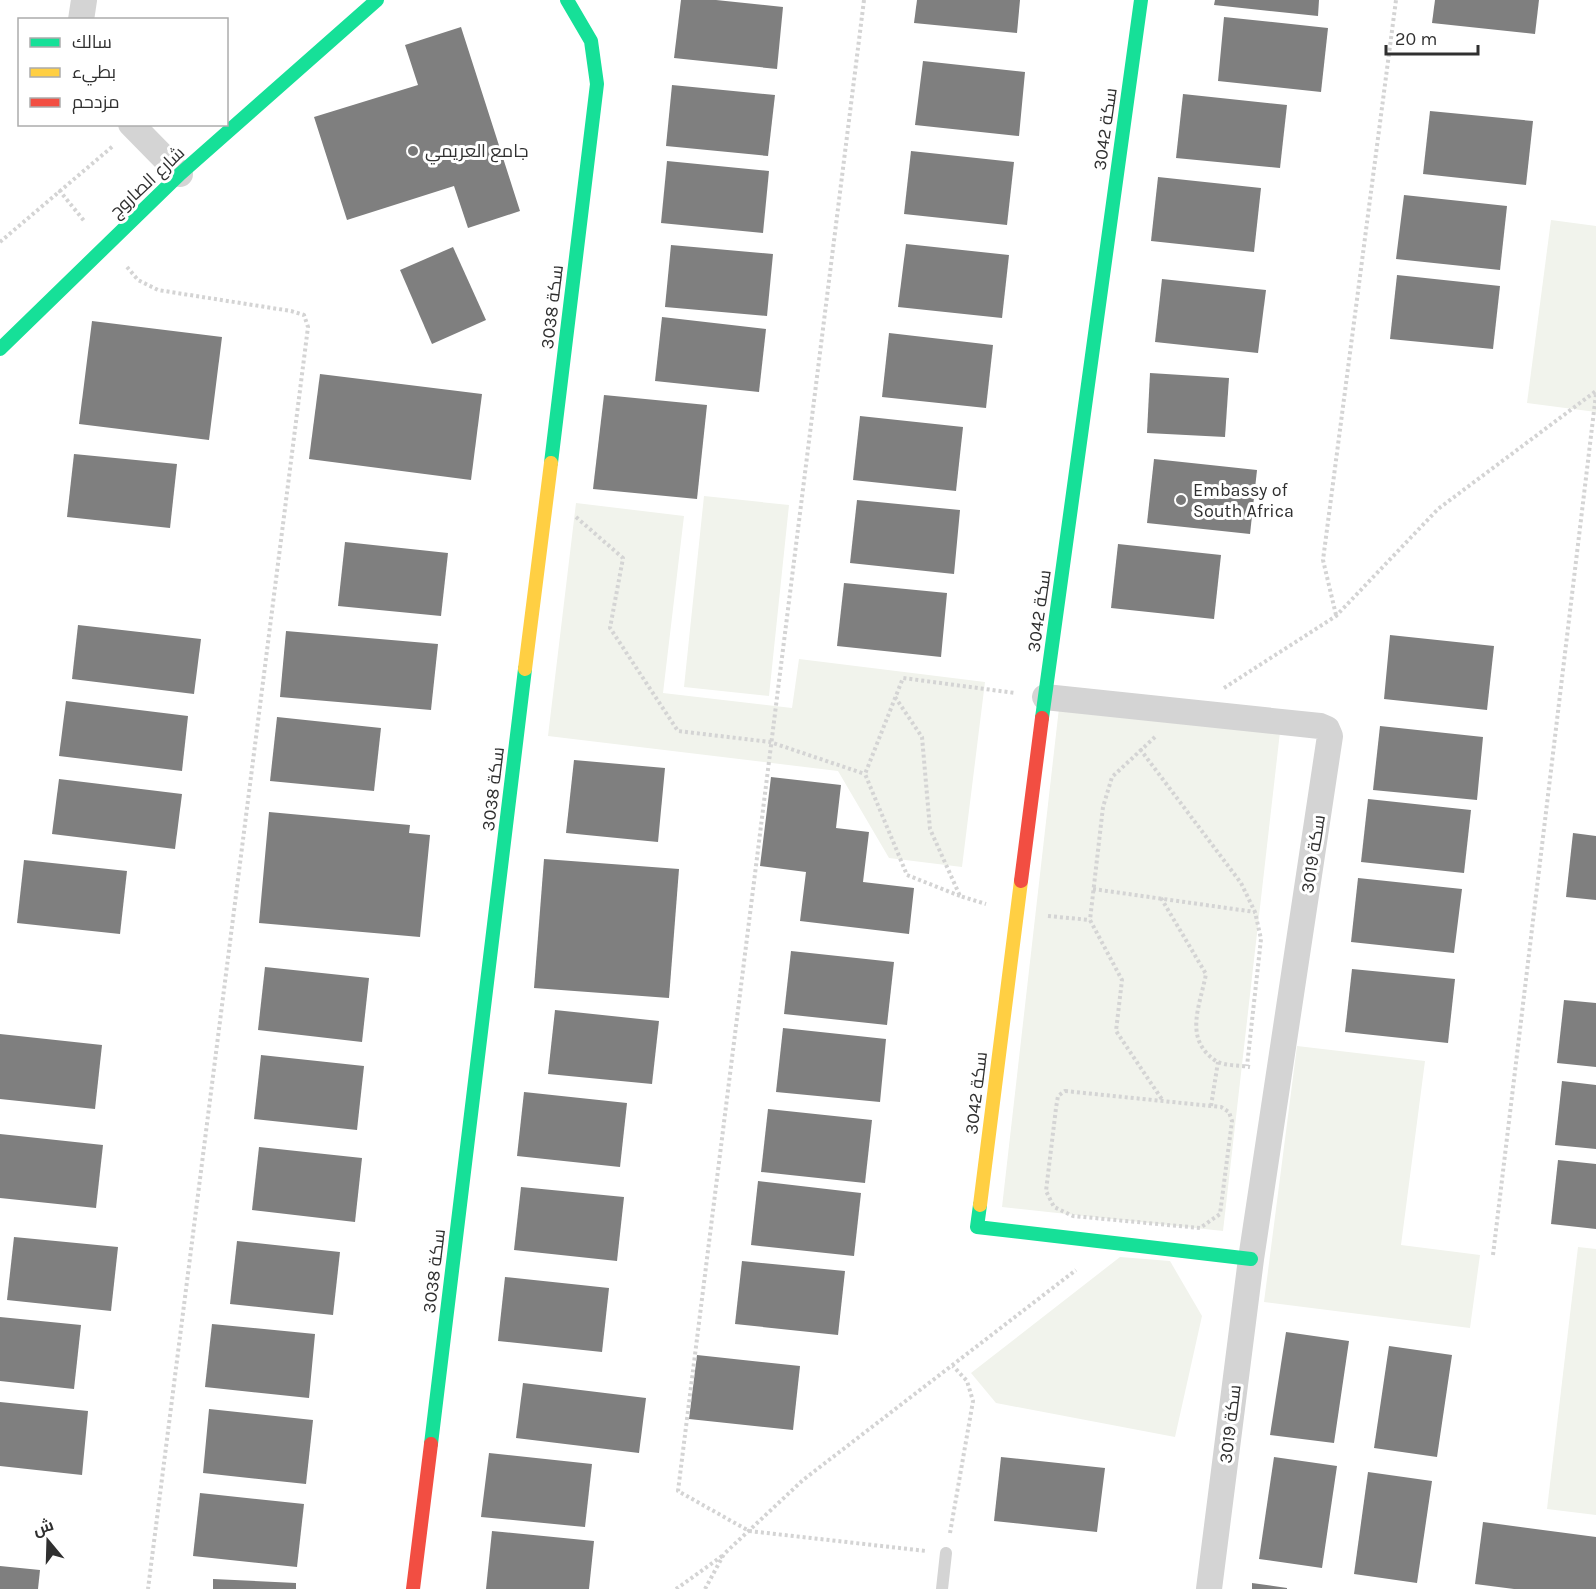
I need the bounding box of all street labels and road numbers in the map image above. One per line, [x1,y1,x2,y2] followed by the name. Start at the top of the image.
[1088,86,1122,172] street label: سكة 3042
[105,142,190,223] street label: شارع الصاروج
[536,264,568,350] street label: سكة 3038
[1022,568,1056,654] street label: سكة 3042
[477,746,509,832] street label: سكة 3038
[1296,813,1330,895] street label: سكة 3019
[960,1050,992,1136] street label: سكة 3042
[418,1228,450,1314] street label: سكة 3038
[1214,1383,1246,1465] street label: سكة 3019

